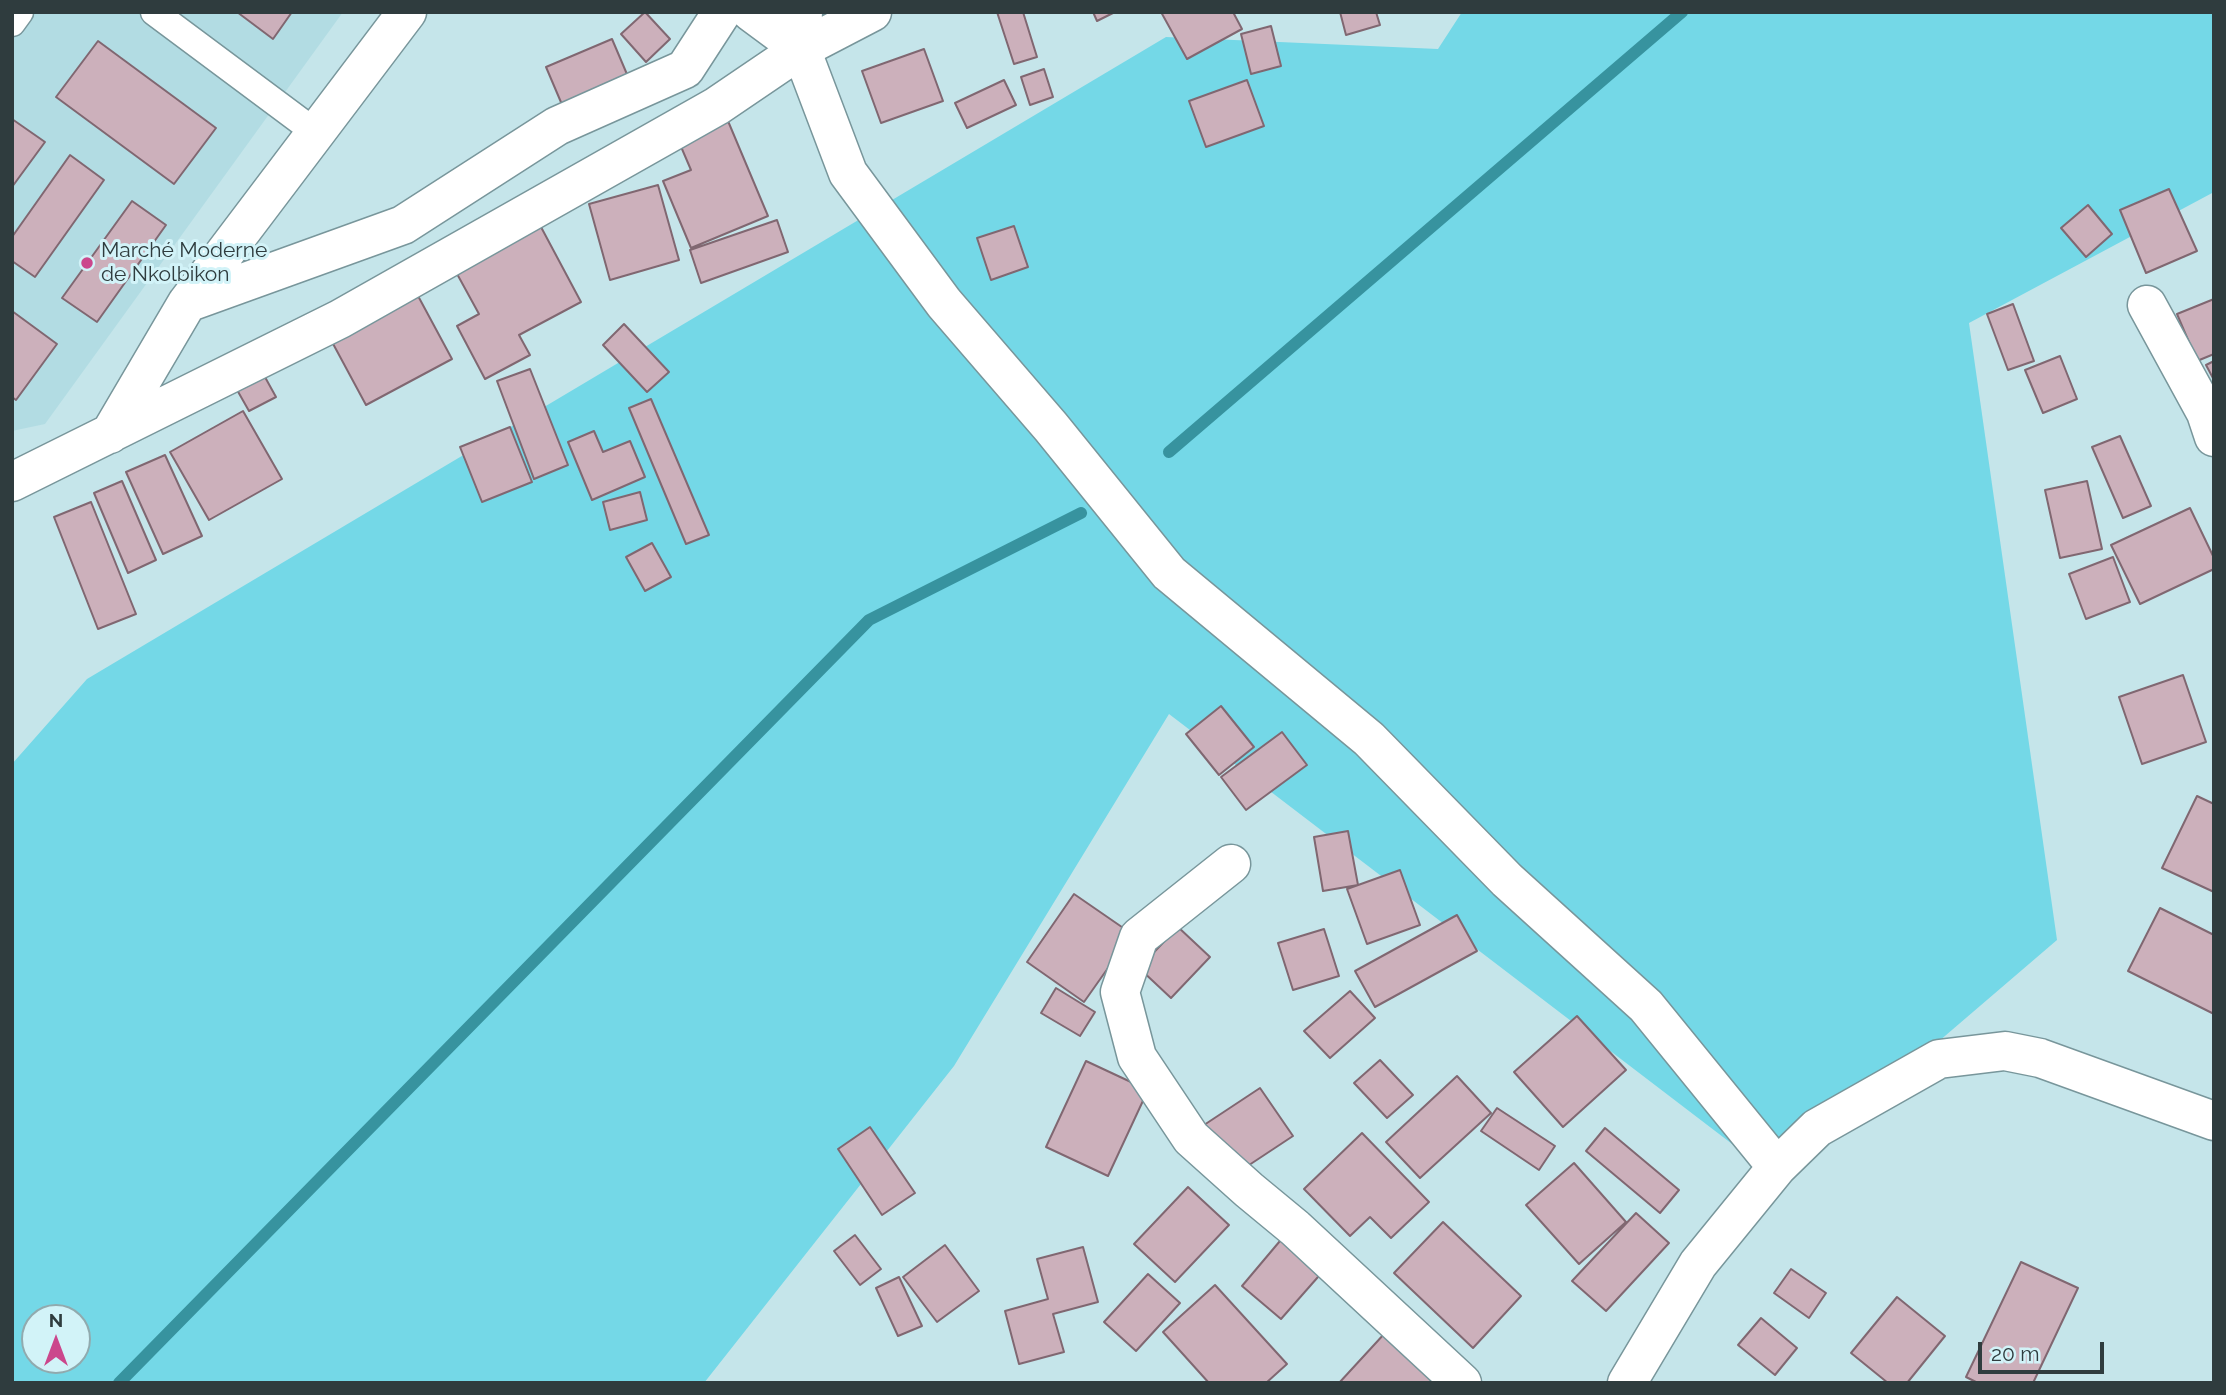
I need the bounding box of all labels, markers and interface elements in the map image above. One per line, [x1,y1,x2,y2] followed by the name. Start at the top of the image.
[101,238,267,288] place label: Marché Moderne de Nkolbikon
[79,255,95,271] marker: Marché Moderne de Nkolbikon
[21,1304,91,1374] north arrow
[49,1309,63,1331] text: N
[1981,1328,2107,1372] scale bar
[1991,1341,2039,1366] text: 20 m

